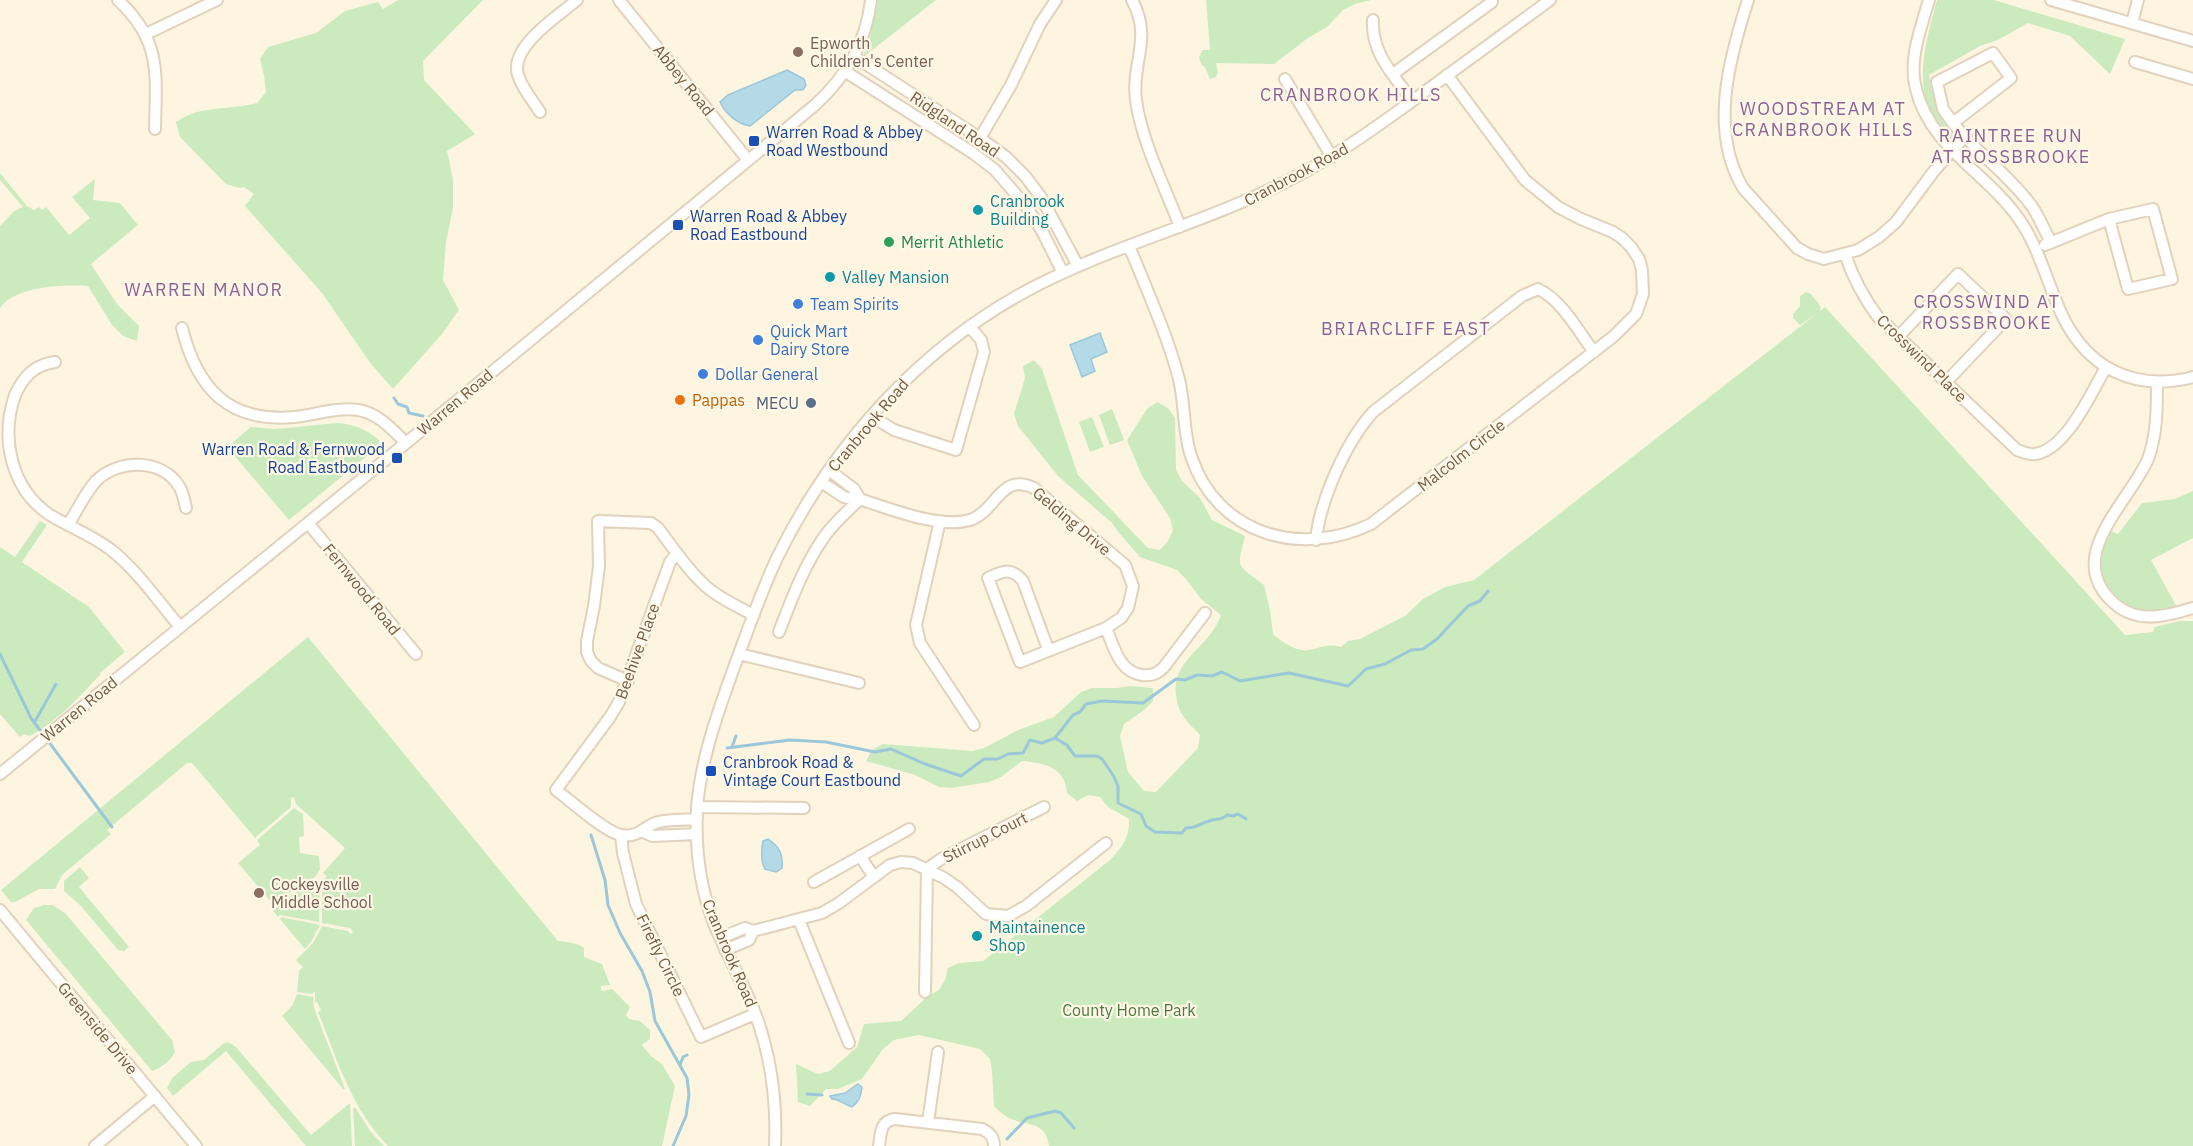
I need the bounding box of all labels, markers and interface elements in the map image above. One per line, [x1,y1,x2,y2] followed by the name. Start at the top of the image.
[810,33,934,71] place label: Epworth Children's Center
[649,40,719,120] street label: Abbey Road
[791,45,805,59] marker: Epworth Children's Center
[1260,83,1442,106] district label: CRANBROOK HILLS
[906,87,1004,161] street label: Ridgland Road
[1732,97,1914,141] district label: WOODSTREAM AT CRANBROOK HILLS
[766,122,923,160] place label: Warren Road & Abbey Road Westbound
[1931,124,2091,168] district label: RAINTREE RUN AT ROSSBROOKE
[747,134,761,148] marker: Warren Road & Abbey Road Westbound
[1240,138,1352,210] street label: Cranbrook Road
[990,191,1065,229] place label: Cranbrook Building
[971,203,985,217] marker: Cranbrook Building
[690,206,847,244] place label: Warren Road & Abbey Road Eastbound
[671,218,685,232] marker: Warren Road & Abbey Road Eastbound
[901,232,1004,252] place label: Merrit Athletic
[882,235,896,249] marker: Merrit Athletic
[842,267,949,287] place label: Valley Mansion
[823,270,837,284] marker: Valley Mansion
[124,278,284,301] district label: WARREN MANOR
[1913,290,2061,334] district label: CROSSWIND AT ROSSBROOKE
[810,294,899,314] place label: Team Spirits
[791,297,805,311] marker: Team Spirits
[1873,310,1971,406] street label: Crosswind Place
[1321,317,1491,340] district label: BRIARCLIFF EAST
[770,321,850,359] place label: Quick Mart Dairy Store
[751,333,765,347] marker: Quick Mart Dairy Store
[715,364,818,384] place label: Dollar General
[413,365,497,439] street label: Warren Road
[696,367,710,381] marker: Dollar General
[823,374,913,476] street label: Cranbrook Road
[692,390,745,410] place label: Pappas
[673,393,687,407] marker: Pappas
[756,393,799,413] place label: MECU
[804,396,818,410] marker: MECU
[1413,414,1509,495] street label: Malcolm Circle
[202,439,385,477] place label: Warren Road & Fernwood Road Eastbound
[390,451,404,465] marker: Warren Road & Fernwood Road Eastbound
[1029,482,1115,560] street label: Gelding Drive
[319,539,405,639] street label: Fernwood Road
[610,600,664,702] street label: Beehive Place
[37,672,121,746] street label: Warren Road
[723,752,901,790] place label: Cranbrook Road & Vintage Court Eastbound
[704,764,718,778] marker: Cranbrook Road & Vintage Court Eastbound
[939,807,1031,867] street label: Stirrup Court
[271,874,372,912] place label: Cockeysville Middle School
[252,886,266,900] marker: Cockeysville Middle School
[698,896,762,1010] street label: Cranbrook Road
[632,910,690,1000] street label: Firefly Circle
[989,917,1086,955] place label: Maintainence Shop
[970,929,984,943] marker: Maintainence Shop
[54,978,143,1078] street label: Greenside Drive
[1062,1000,1196,1020] park label: County Home Park

